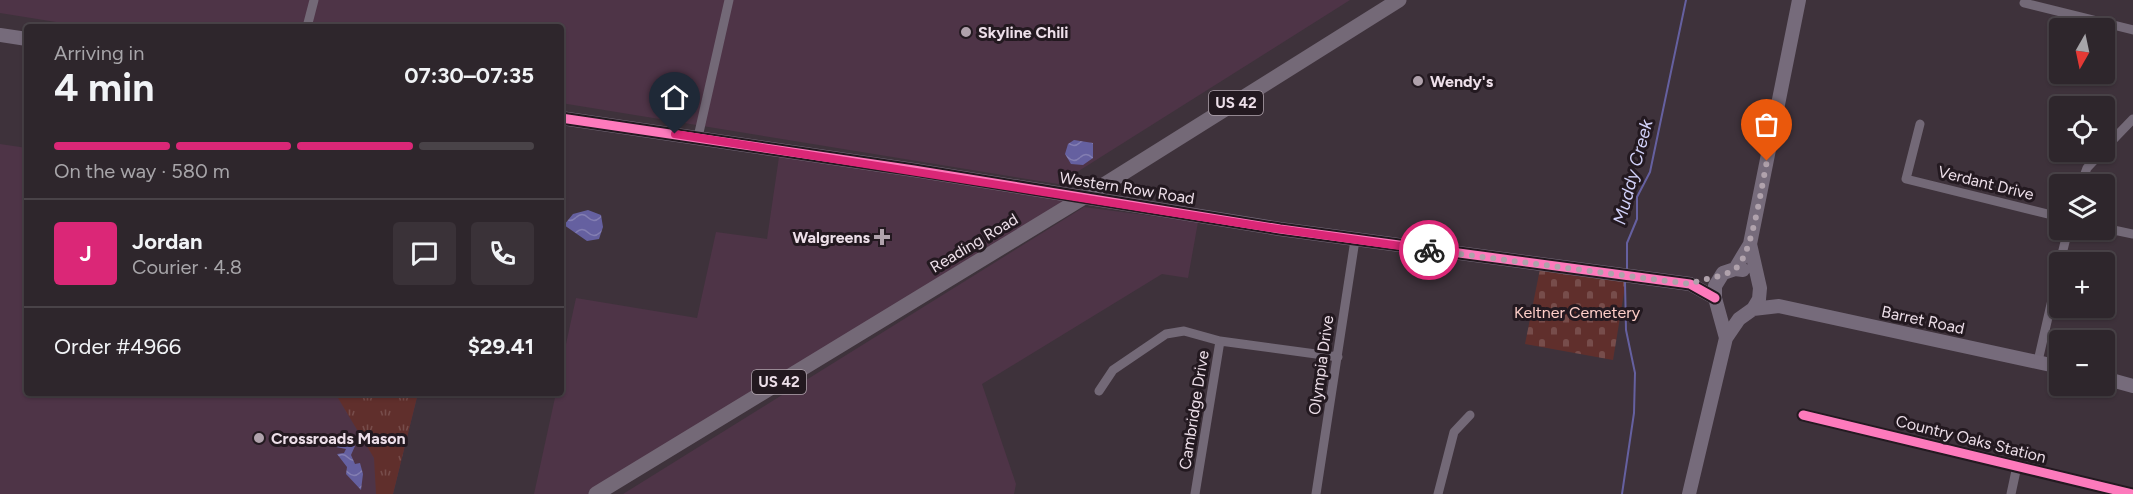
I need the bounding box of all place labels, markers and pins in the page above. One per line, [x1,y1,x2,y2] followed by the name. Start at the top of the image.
[978,23,1068,42] place label: Skyline Chili
[959,25,973,39] marker: Skyline Chili
[649,72,700,134] pin
[1430,72,1494,91] place label: Wendy's
[1411,74,1425,88] marker: Wendy's
[1741,99,1792,161] pin
[793,228,871,247] place label: Walgreens
[875,230,889,244] marker: Walgreens
[271,429,406,448] place label: Crossroads Mason
[252,431,266,445] marker: Crossroads Mason

